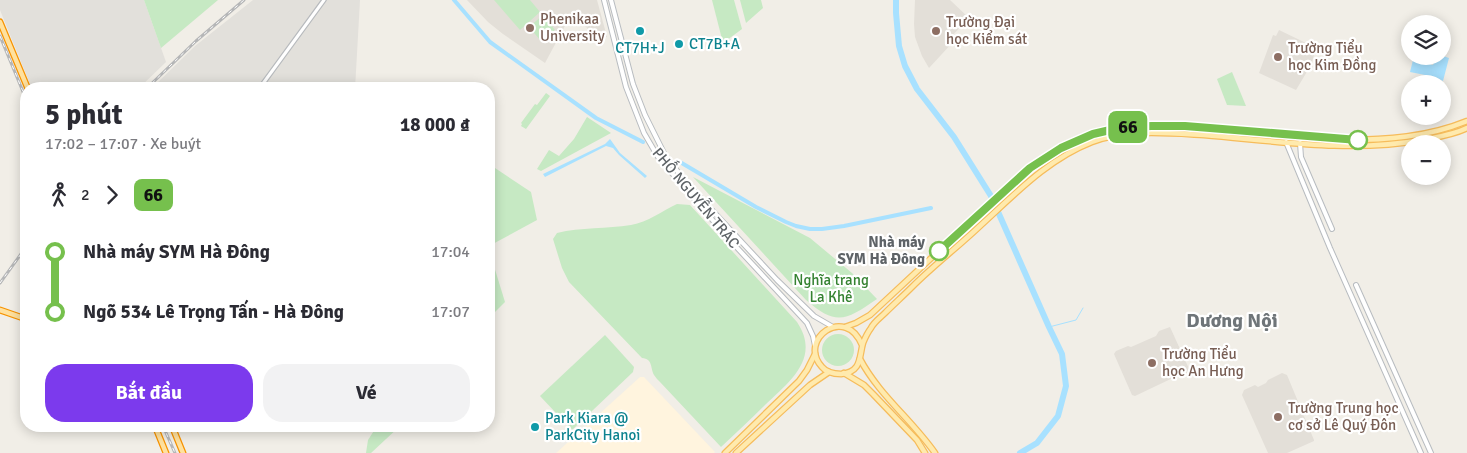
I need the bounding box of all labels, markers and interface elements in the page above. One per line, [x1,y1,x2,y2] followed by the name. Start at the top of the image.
[540,10,605,45] place label: Phenikaa University
[946,13,1027,48] place label: Trường Đại học Kiểm sát
[1401,15,1451,185] map controls
[1401,15,1451,65] button: layers
[524,22,536,34] marker: Phenikaa University
[634,25,646,37] marker: CT7H+J
[930,25,942,37] marker: Trường Đại học Kiểm sát
[689,35,740,53] place label: CT7B+A
[673,38,685,50] marker: CT7B+A
[615,39,665,57] place label: CT7H+J
[1288,39,1377,74] place label: Trường Tiểu học Kim Đồng
[1272,51,1284,63] marker: Trường Tiểu học Kim Đồng
[1401,75,1451,125] button: +
[45,98,122,132] text: 5 phút
[1106,111,1150,143] line badge: 66
[400,113,470,137] text: 18 000 ₫
[1118,116,1138,138] text: 66
[1348,130,1368,150] unlabelled marker
[45,134,201,154] text: 17:02 – 17:07 · Xe buýt
[1401,135,1451,185] button: −
[649,142,746,252] street label: PHỐ NGUYỄN TRÁC
[45,181,73,209] icon: walk
[98,181,126,209] icon: forward
[144,184,163,206] text: 66
[81,185,90,205] text: 2
[837,233,926,268] place label: Nhà máy SYM Hà Đông
[83,240,270,264] text: Nhà máy SYM Hà Đông
[929,241,949,261] marker: Nhà máy SYM Hà Đông
[431,242,470,262] text: 17:04
[793,271,869,306] park label: Nghĩa trang La Khê
[83,300,344,324] text: Ngõ 534 Lê Trọng Tấn - Hà Đông
[431,302,470,322] text: 17:07
[1186,308,1278,333] district label: Dương Nội
[1162,345,1244,380] place label: Trường Tiểu học An Hưng
[1146,357,1158,369] marker: Trường Tiểu học An Hưng
[45,364,253,422] button: Bắt đầu
[263,364,470,422] button: Vé
[1288,399,1398,434] place label: Trường Trung học cơ sở Lê Quý Đôn
[545,409,640,444] place label: Park Kiara @ ParkCity Hanoi
[1272,411,1284,423] marker: Trường Trung học cơ sở Lê Quý Đôn
[529,421,541,433] marker: Park Kiara @ ParkCity Hanoi

